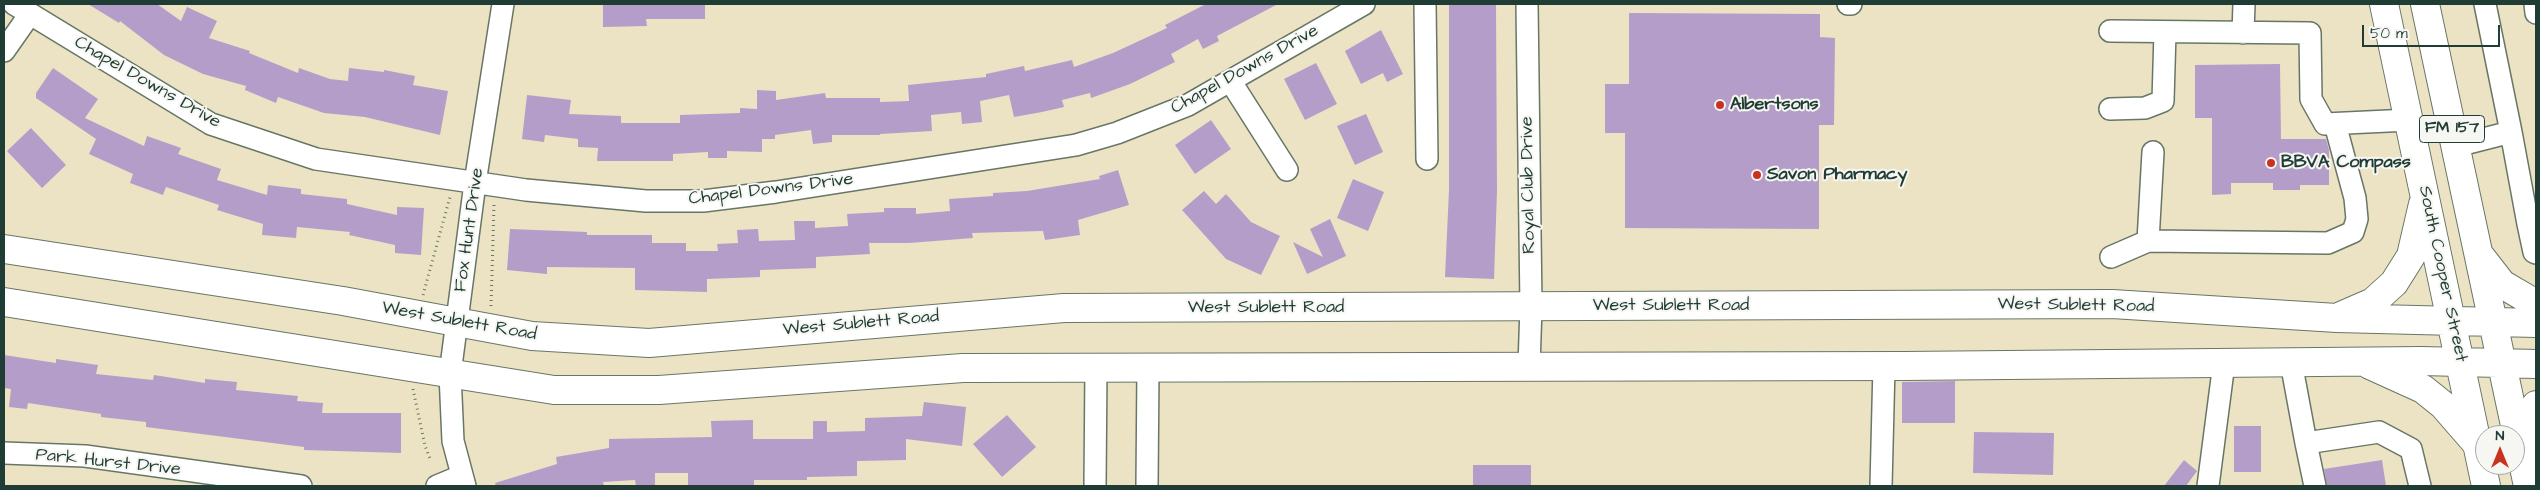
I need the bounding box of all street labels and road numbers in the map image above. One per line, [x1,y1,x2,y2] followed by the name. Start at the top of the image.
[1167,20,1323,120] street label: Chapel Downs Drive
[70,32,224,134] street label: Chapel Downs Drive
[1517,116,1541,254] street label: Royal Club Drive
[2420,116,2484,142] road number: FM 157
[451,167,489,293] street label: Fox Hunt Drive
[687,169,855,211] street label: Chapel Downs Drive
[2413,184,2471,364] street label: South Cooper Street
[1997,294,2155,318] street label: West Sublett Road
[1593,295,1749,317] street label: West Sublett Road
[1188,297,1344,319] street label: West Sublett Road
[380,298,538,346] street label: West Sublett Road
[782,306,940,342] street label: West Sublett Road
[34,445,182,481] street label: Park Hurst Drive

